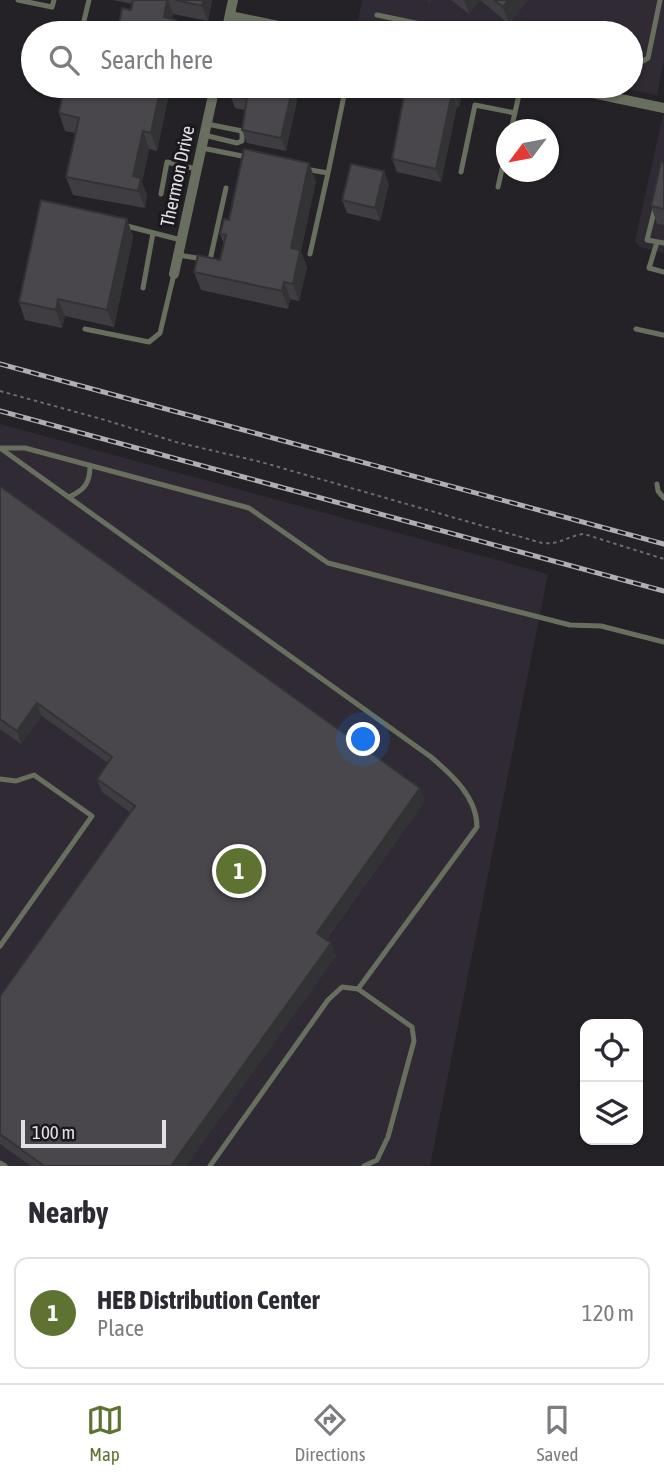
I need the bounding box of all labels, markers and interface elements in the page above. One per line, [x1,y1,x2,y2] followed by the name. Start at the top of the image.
[21,21,643,98] search box
[45,41,83,79] icon: search
[101,45,213,75] text: Search here
[496,119,559,182] north arrow
[156,123,198,229] street label: Thermon Drive
[346,722,380,756] your location
[216,845,262,897] pin: 1
[580,1019,643,1145] map controls
[580,1019,643,1082] button: locate
[580,1082,643,1145] button: layers
[21,1117,166,1149] scale bar
[32,1121,75,1143] text: 100 m
[28,1195,108,1229] text: Nearby
[97,1285,319,1315] text: HEB Distribution Center
[48,1300,58,1326] text: 1
[582,1300,634,1326] text: 120 m
[97,1315,144,1341] text: Place
[86,1401,124,1465] tab: Map
[295,1401,365,1465] tab: Directions
[536,1401,578,1465] tab: Saved

